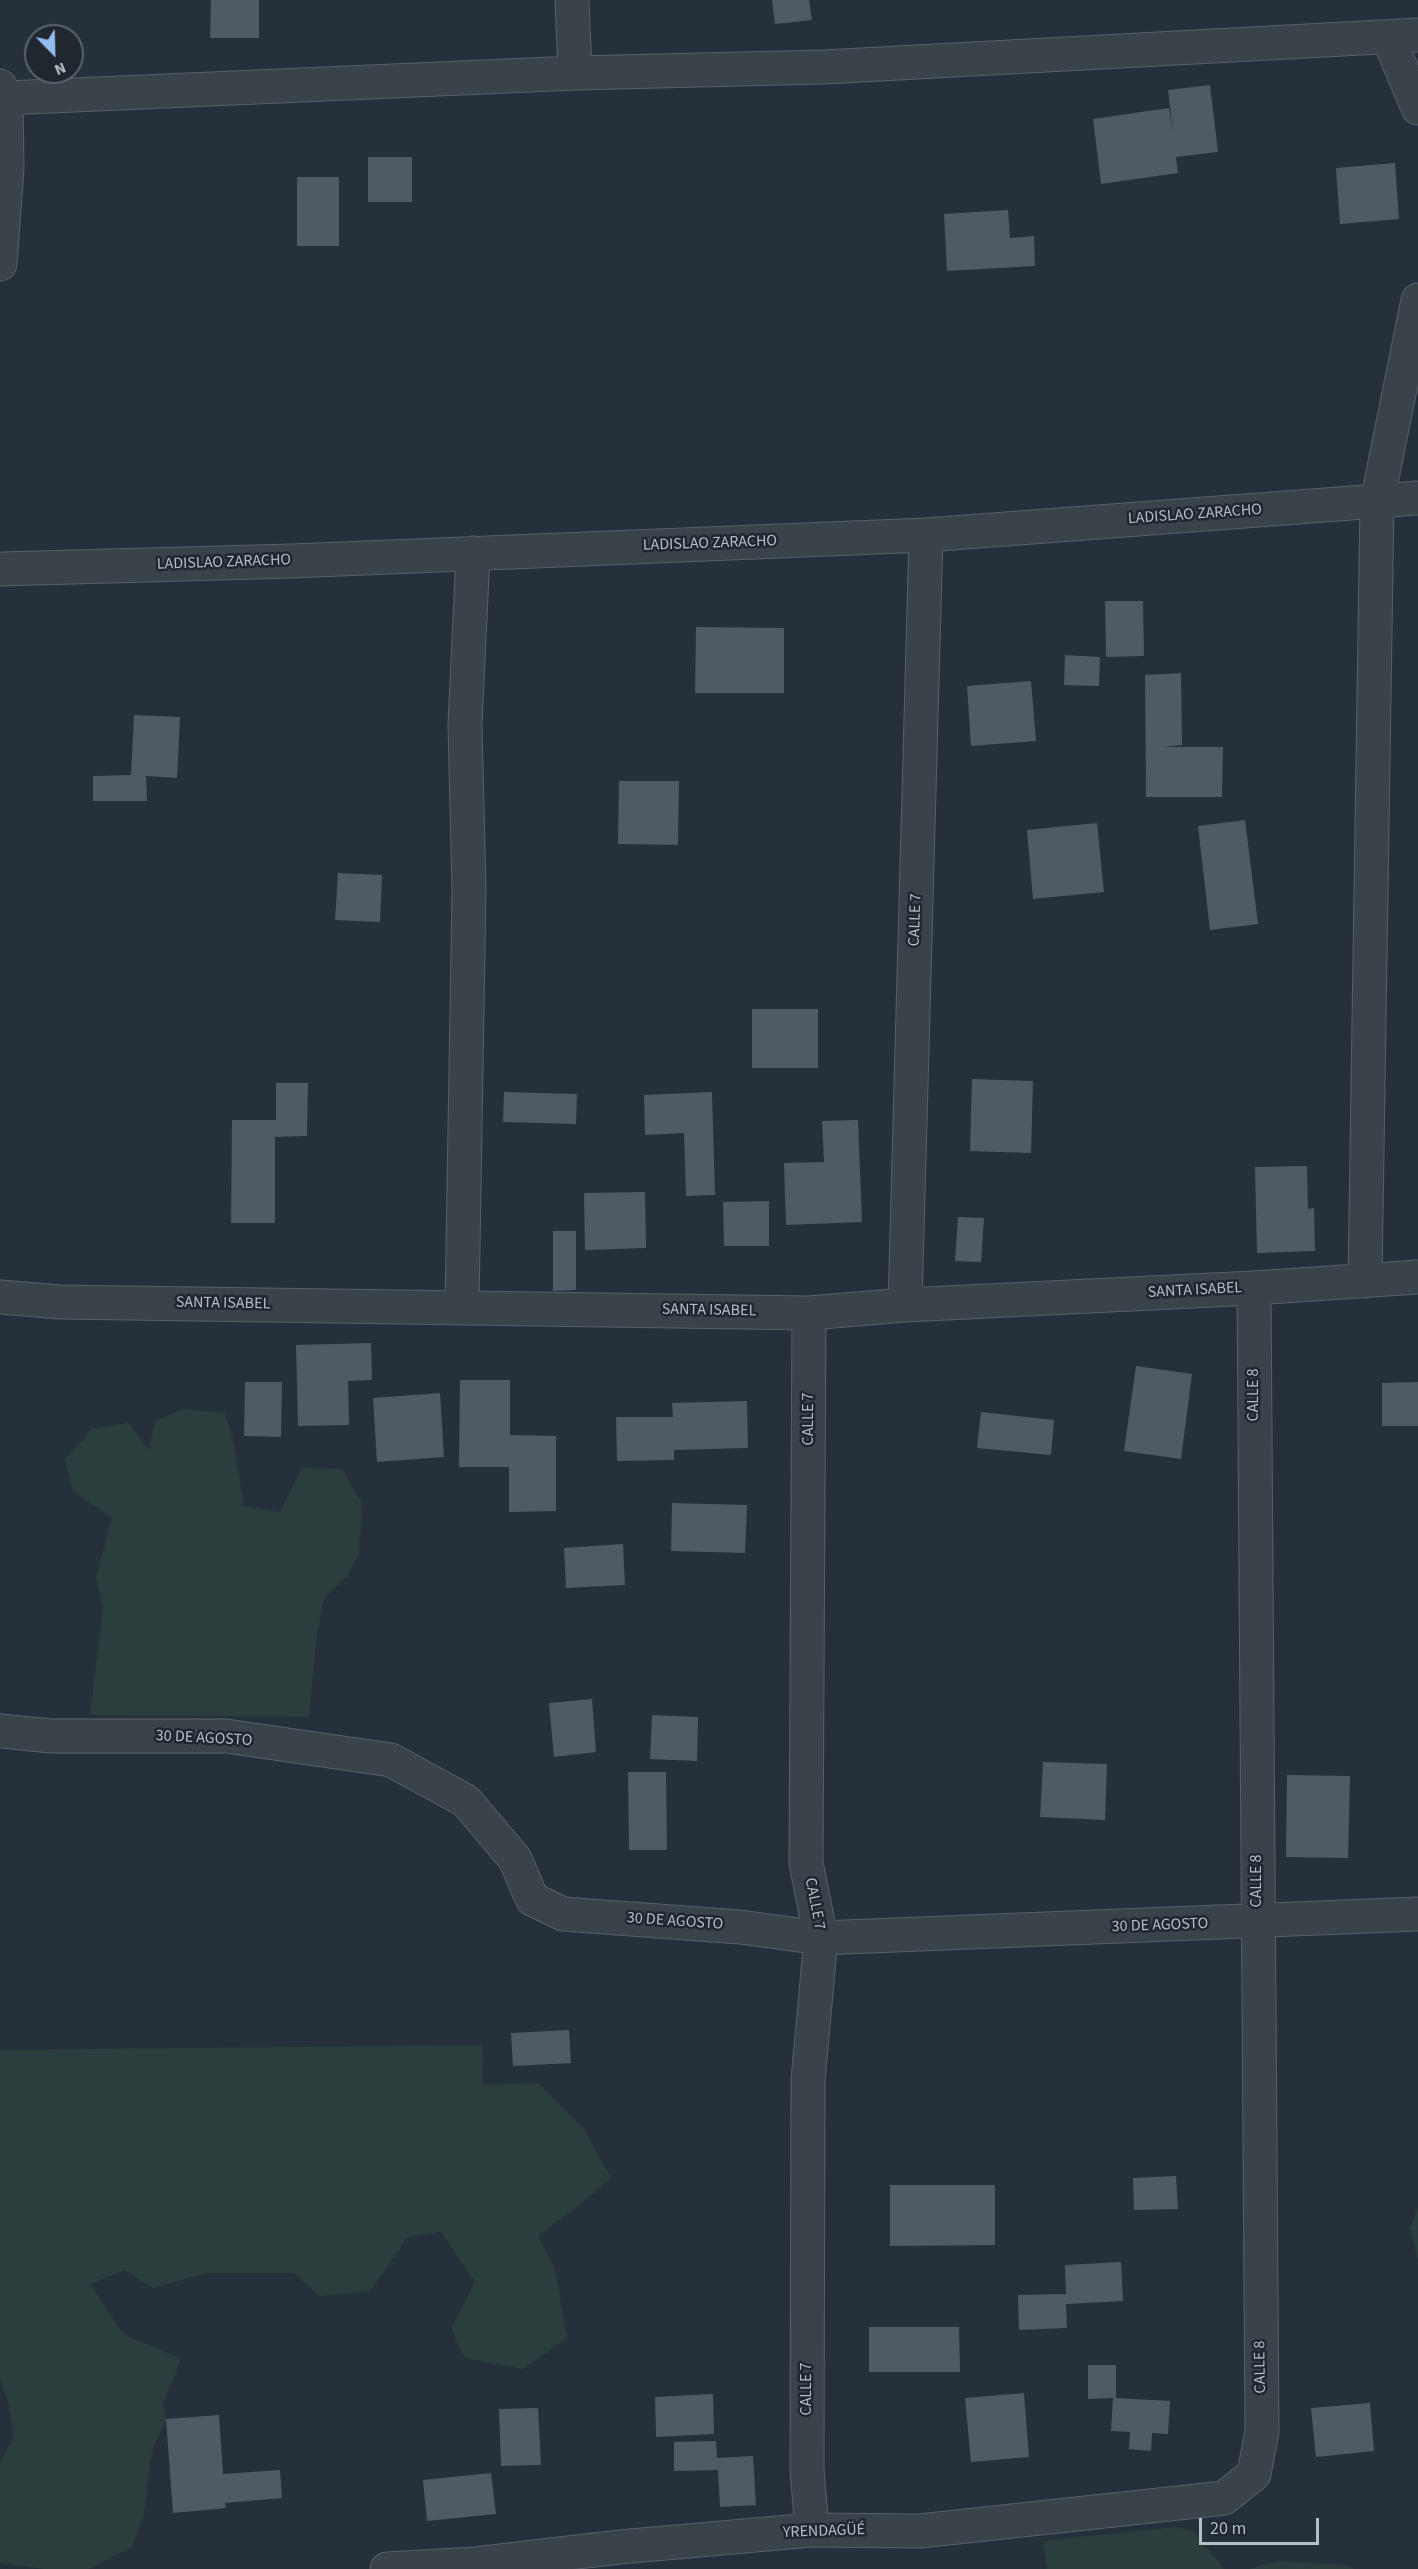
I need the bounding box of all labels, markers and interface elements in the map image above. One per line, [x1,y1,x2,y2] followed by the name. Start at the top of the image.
[24,24,84,84] north arrow
[51,57,69,81] text: N
[1127,501,1263,529] street label: LADISLAO ZARACHO
[643,532,777,556] street label: LADISLAO ZARACHO
[157,551,291,575] street label: LADISLAO ZARACHO
[905,893,927,947] street label: CALLE 7
[1147,1279,1243,1303] street label: SANTA ISABEL
[176,1294,270,1314] street label: SANTA ISABEL
[662,1301,756,1321] street label: SANTA ISABEL
[1244,1369,1264,1421] street label: CALLE 8
[799,1393,819,1445] street label: CALLE 7
[155,1727,253,1751] street label: 30 DE AGOSTO
[1247,1855,1267,1907] street label: CALLE 8
[800,1876,828,1932] street label: CALLE 7
[626,1909,724,1935] street label: 30 DE AGOSTO
[1111,1915,1209,1937] street label: 30 DE AGOSTO
[1251,2340,1271,2394] street label: CALLE 8
[797,2363,817,2415] street label: CALLE 7
[1202,2506,1322,2544] scale bar
[1210,2516,1246,2541] text: 20 m
[783,2521,865,2543] street label: YRENDAGÜÉ

